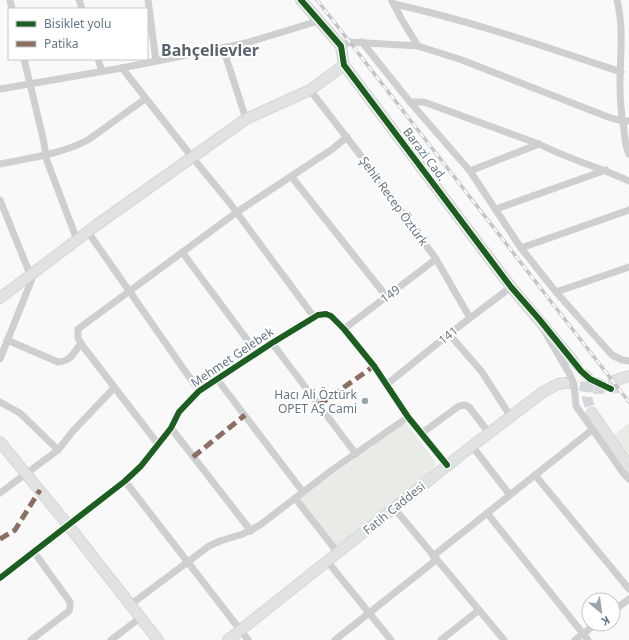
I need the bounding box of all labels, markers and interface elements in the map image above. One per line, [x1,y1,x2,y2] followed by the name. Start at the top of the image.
[8,8,148,60] legend
[44,15,111,32] text: Bisiklet yolu
[44,35,79,52] text: Patika
[161,39,259,61] district label: Bahçelievler
[399,124,451,184] street label: Barazi Cad.
[356,153,433,250] street label: Şehit Recep Öztürk
[377,281,403,307] street label: 149
[435,322,461,348] street label: 141
[187,323,277,391] street label: Mehmet Gelebek
[274,386,358,417] place label: Hacı Ali Öztürk OPET AŞ Cami
[360,396,370,406] marker: Hacı Ali Öztürk OPET AŞ Cami
[359,478,429,538] street label: Fatih Caddesi
[581,592,621,632] north arrow
[599,613,613,630] text: K

